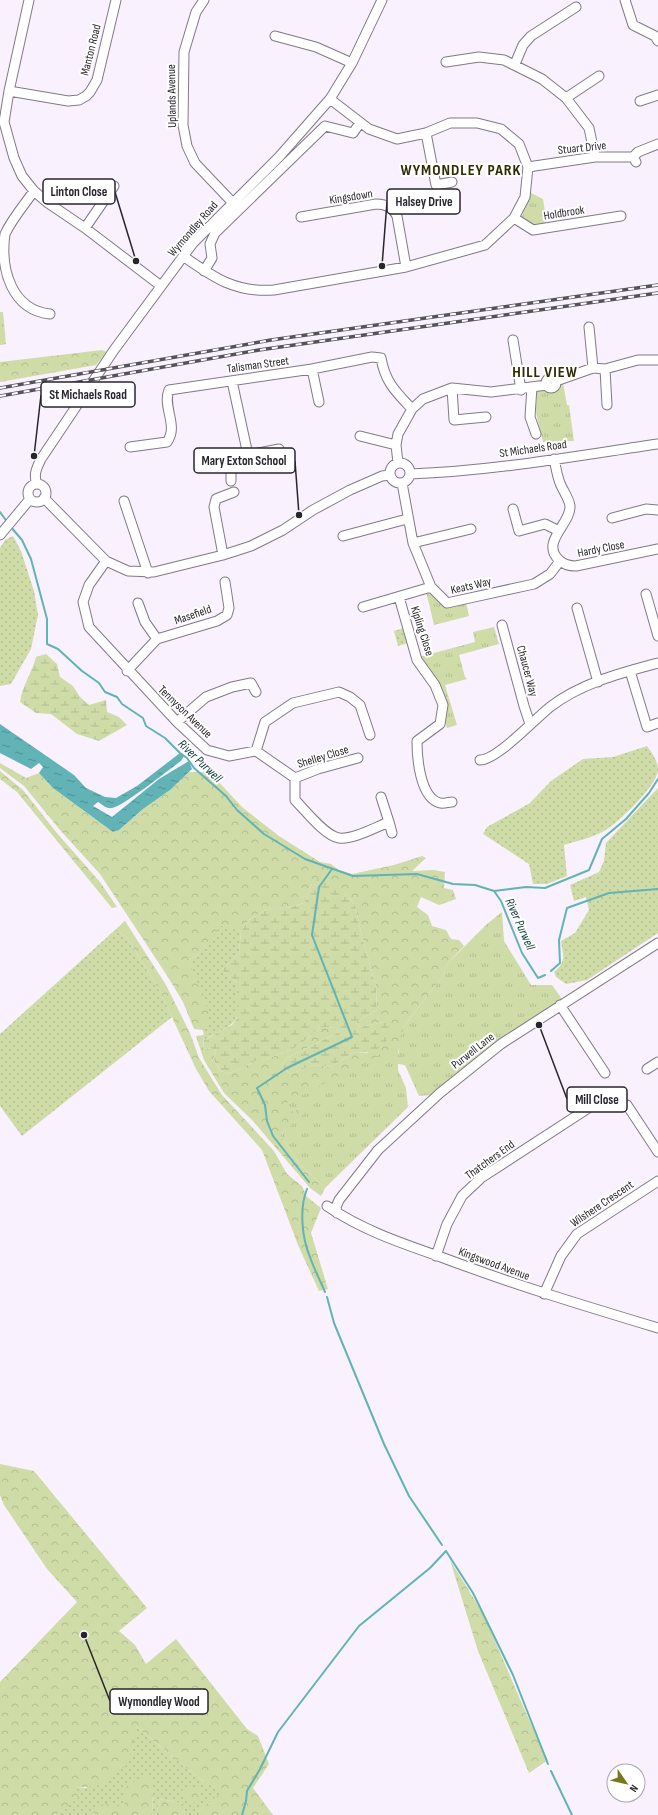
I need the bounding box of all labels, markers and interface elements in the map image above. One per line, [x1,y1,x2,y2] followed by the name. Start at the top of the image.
[77,23,105,77] street label: Manton Road
[164,64,180,128] street label: Uplands Avenue
[557,138,607,158] street label: Stuart Drive
[400,161,522,180] district label: WYMONDLEY PARK
[43,179,115,204] callout: Linton Close
[51,184,108,200] text: Linton Close
[328,186,374,208] street label: Kingsdown
[387,189,460,214] callout: Halsey Drive
[395,194,453,210] text: Halsey Drive
[165,198,221,260] street label: Wymondley Road
[543,202,586,224] street label: Holdbrook
[226,353,290,377] street label: Talisman Street
[512,363,578,382] district label: HILL VIEW
[41,382,135,407] callout: St Michaels Road
[49,387,127,403] text: St Michaels Road
[498,437,568,461] street label: St Michaels Road
[194,448,295,473] callout: Mary Exton School
[202,453,287,469] text: Mary Exton School
[576,537,626,561] street label: Hardy Close
[449,574,493,598] street label: Keats Way
[173,602,213,628] street label: Masefield
[407,604,437,658] street label: Kipling Close
[513,644,541,698] street label: Chaucer Way
[155,682,215,742] street label: Tennyson Avenue
[175,736,226,786] water label: River Purwell
[295,742,351,772] street label: Shelley Close
[501,896,539,953] water label: River Purwell
[448,1029,498,1072] street label: Purwell Lane
[567,1087,627,1112] callout: Mill Close
[575,1092,619,1108] text: Mill Close
[462,1137,518,1183] street label: Thatchers End
[567,1177,637,1231] street label: Wilshere Crescent
[456,1244,532,1284] street label: Kingswood Avenue
[110,1689,208,1714] callout: Wymondley Wood
[118,1694,200,1710] text: Wymondley Wood
[606,1763,646,1803] north arrow
[627,1782,641,1794] text: N

